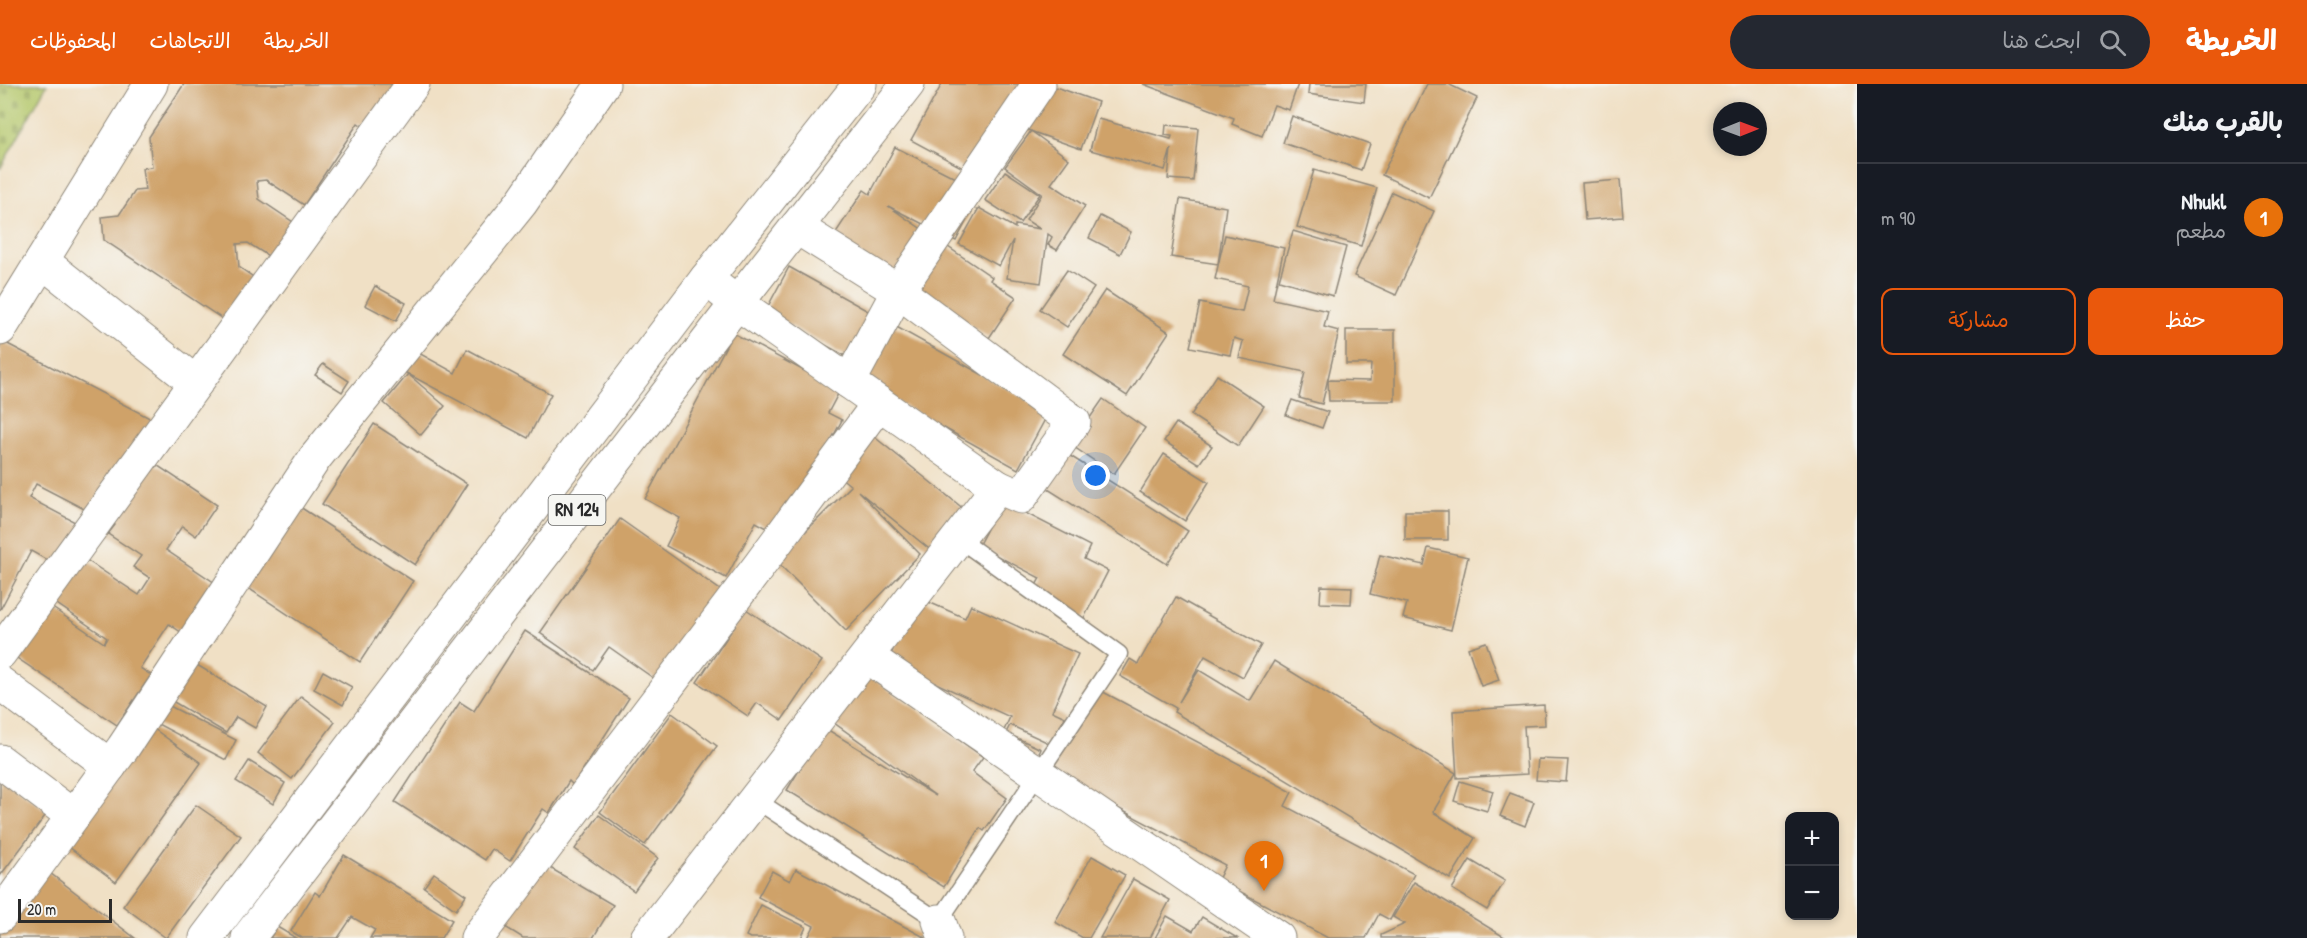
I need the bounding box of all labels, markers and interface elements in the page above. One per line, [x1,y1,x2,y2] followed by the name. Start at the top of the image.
[1730,15,2150,69] search box
[2186,21,2277,59] text: الخريطة
[2002,25,2081,55] text: ابحث هنا
[30,26,116,55] text: المحفوظات
[149,26,231,55] text: الاتجاهات
[264,26,329,55] text: الخريطة
[2096,26,2129,59] icon: search
[1713,102,1767,156] north arrow
[2163,104,2283,139] text: بالقرب منك
[2181,186,2226,216] text: Nhukl
[1881,204,1916,231] text: 90 m
[2260,204,2267,231] text: 1
[2175,217,2226,244] text: مطعم
[1881,288,2076,355] button: مشاركة
[2088,288,2283,355] button: حفظ
[1081,461,1110,490] your location
[548,495,606,525] road number: RN 124
[1785,812,1839,920] map controls
[1785,812,1839,866] button: +
[1244,842,1284,891] pin: 1
[1785,866,1839,920] button: −
[18,896,112,924] scale bar
[27,898,56,920] text: 20 m

